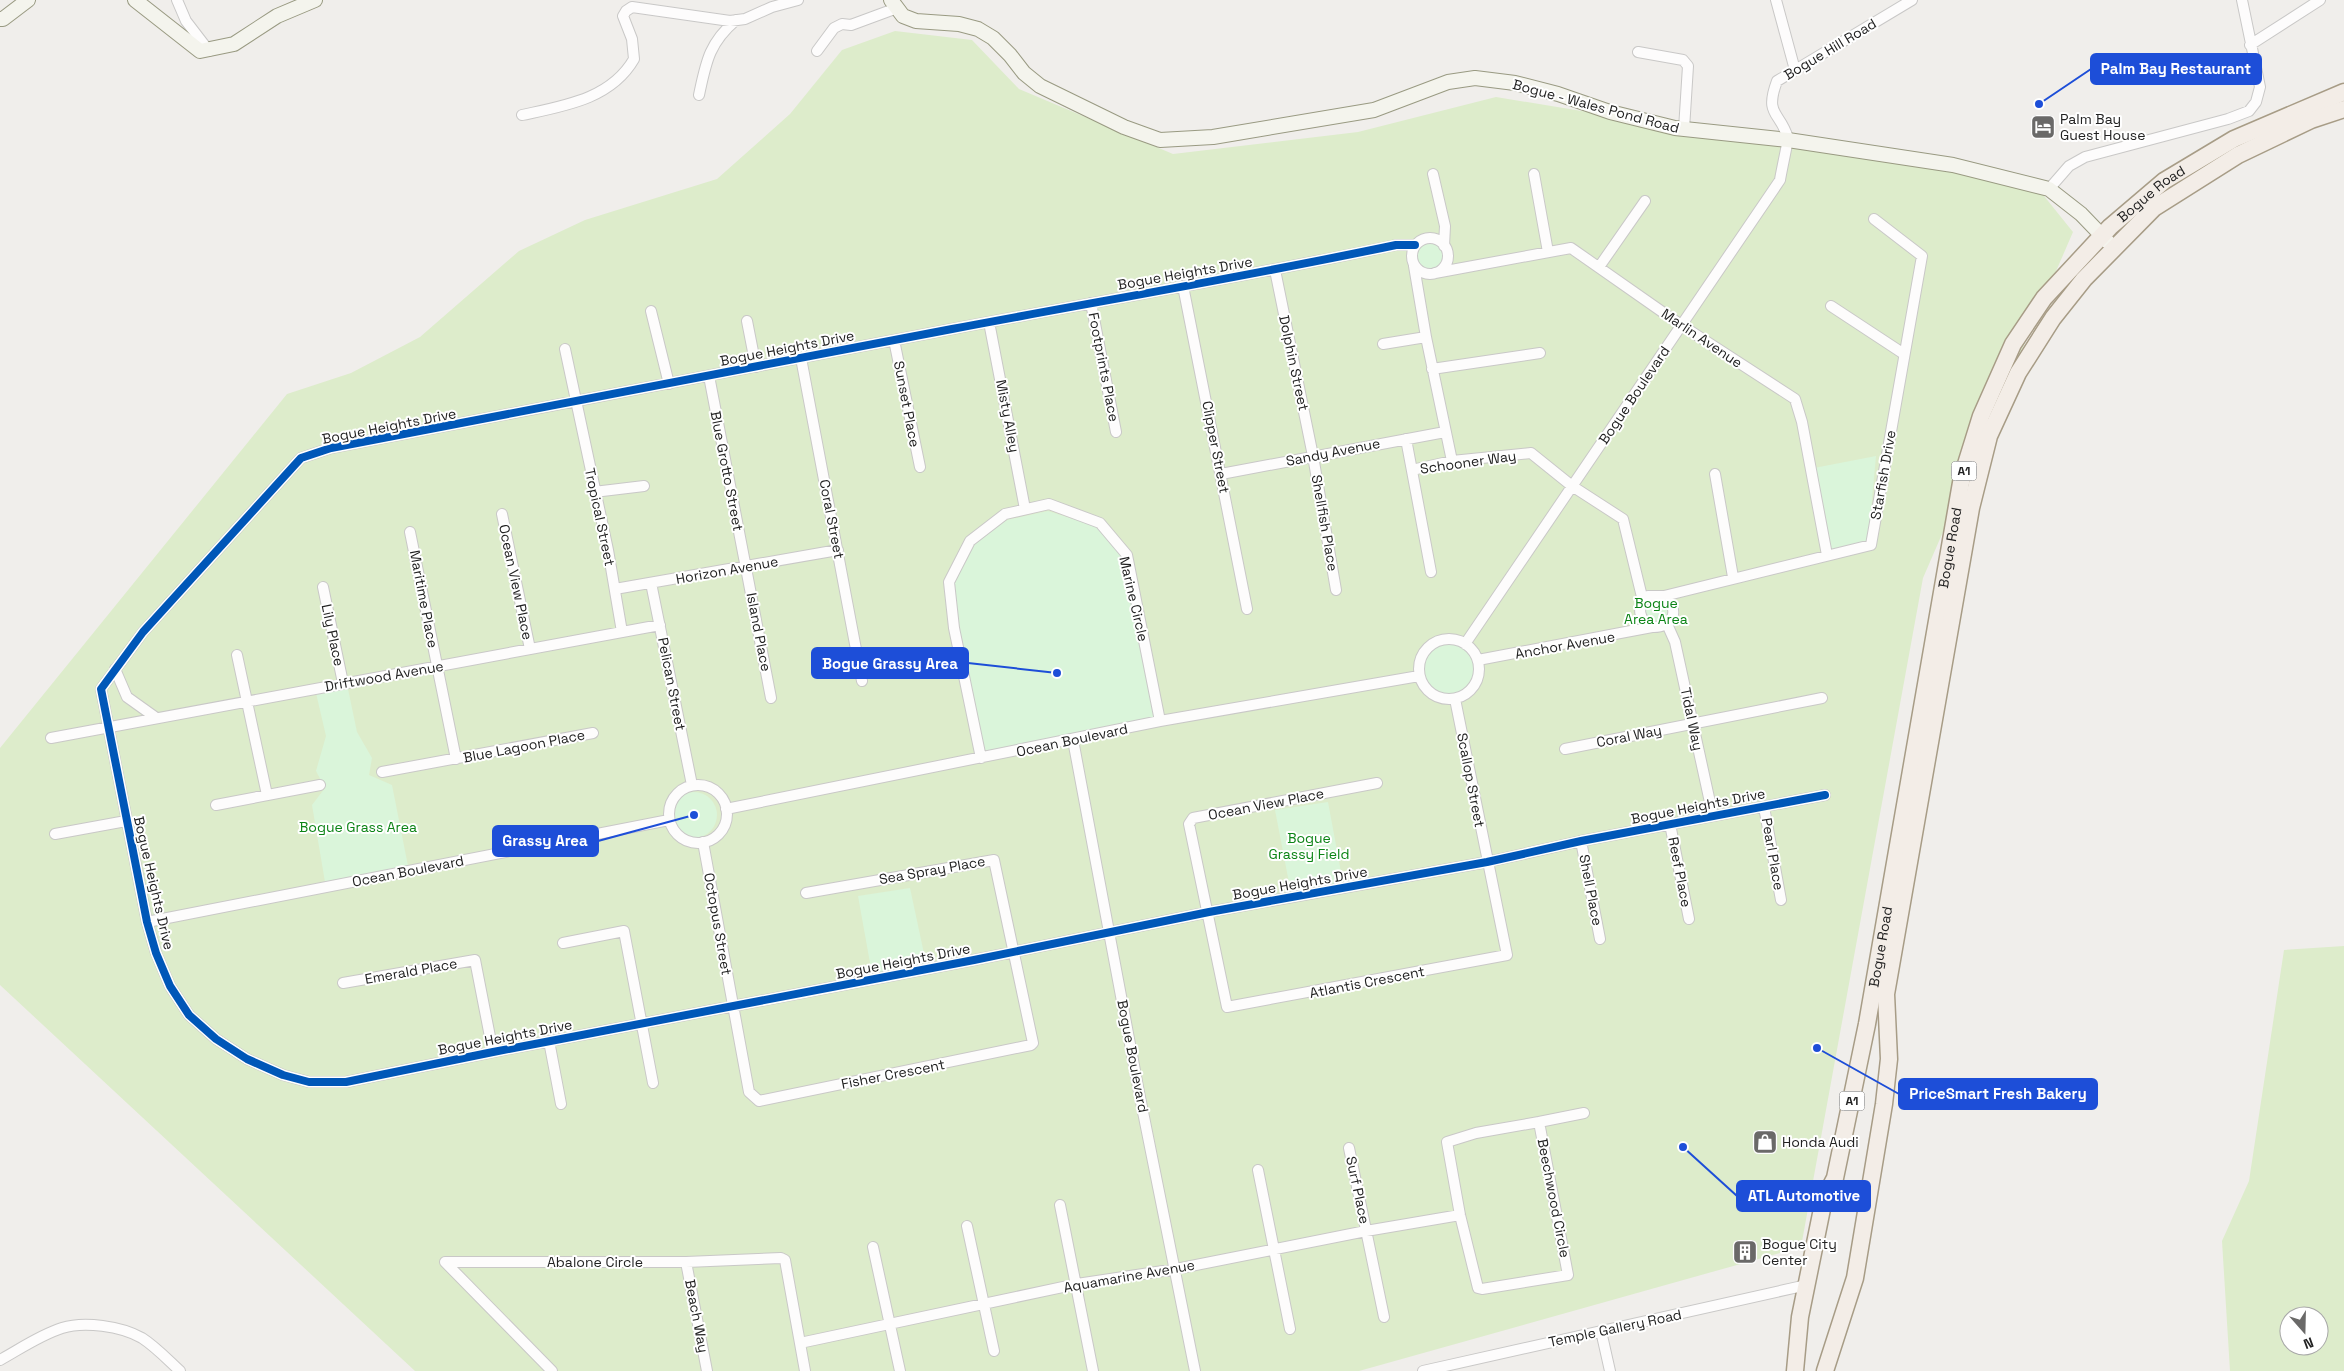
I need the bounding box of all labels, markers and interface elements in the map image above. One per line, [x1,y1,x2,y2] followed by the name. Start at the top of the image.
[1780,14,1880,84] street label: Bogue Hill Road
[2091,54,2261,84] callout: Palm Bay Restaurant
[2101,59,2251,78] text: Palm Bay Restaurant
[1511,75,1681,137] street label: Bogue - Wales Pond Road
[2060,110,2145,144] place label: Palm Bay Guest House
[2030,114,2056,140] hotel icon: Palm Bay Guest House
[2113,161,2188,226] street label: Bogue Road
[1116,252,1254,294] street label: Bogue Heights Drive
[1658,304,1746,372] street label: Marlin Avenue
[1085,311,1123,423] street label: Footprints Place
[1275,314,1313,412] street label: Dolphin Street
[718,326,856,370] street label: Bogue Heights Drive
[1594,342,1674,448] street label: Bogue Boulevard
[890,359,924,449] street label: Sunset Place
[992,378,1024,454] street label: Misty Alley
[1198,399,1234,495] street label: Clipper Street
[320,404,458,448] street label: Bogue Heights Drive
[707,409,747,533] street label: Blue Grotto Street
[1866,429,1900,521] street label: Starfish Drive
[1284,434,1382,470] street label: Sandy Avenue
[1419,446,1517,478] street label: Schooner Way
[1952,462,1976,481] road number: A1
[581,466,619,568] street label: Tropical Street
[1308,473,1342,573] street label: Shellfish Place
[815,478,849,560] street label: Coral Street
[1934,506,1966,590] street label: Bogue Road
[495,523,537,641] street label: Ocean View Place
[406,549,442,649] street label: Maritime Place
[674,552,780,588] street label: Horizon Avenue
[1115,555,1153,643] street label: Marine Circle
[743,591,775,673] street label: Island Place
[1624,594,1688,628] park label: Bogue Area Area
[318,602,348,668] street label: Lily Place
[1514,627,1616,663] street label: Anchor Avenue
[654,636,690,732] street label: Pelican Street
[812,648,968,678] callout: Bogue Grassy Area
[822,654,958,673] text: Bogue Grassy Area
[323,657,445,695] street label: Driftwood Avenue
[1677,686,1707,752] street label: Tidal Way
[1015,719,1129,761] street label: Ocean Boulevard
[1595,721,1663,751] street label: Coral Way
[462,725,586,767] street label: Blue Lagoon Place
[1453,731,1489,829] street label: Scallop Street
[1207,784,1325,824] street label: Ocean View Place
[1629,784,1767,828] street label: Bogue Heights Drive
[130,814,178,952] street label: Bogue Heights Drive
[1758,816,1788,892] street label: Pearl Place
[299,818,417,836] park label: Bogue Grass Area
[493,826,598,856] callout: Grassy Area
[1269,829,1349,863] park label: Bogue Grassy Field
[502,831,588,850] text: Grassy Area
[1664,835,1696,909] street label: Reef Place
[351,851,465,891] street label: Ocean Boulevard
[877,852,987,888] street label: Sea Spray Place
[1575,853,1607,927] street label: Shell Place
[1231,862,1369,904] street label: Bogue Heights Drive
[700,871,736,977] street label: Octopus Street
[1865,905,1896,989] street label: Bogue Road
[834,939,972,983] street label: Bogue Heights Drive
[363,954,459,988] street label: Emerald Place
[1308,962,1426,1002] street label: Atlantis Crescent
[1113,998,1153,1114] street label: Bogue Boulevard
[436,1015,574,1059] street label: Bogue Heights Drive
[840,1055,946,1093] street label: Fisher Crescent
[1899,1079,2097,1109] callout: PriceSmart Fresh Bakery
[1909,1084,2087,1103] text: PriceSmart Fresh Bakery
[1840,1092,1864,1110] road number: A1
[1752,1129,1778,1155] shop icon: Honda Audi
[1782,1133,1859,1151] place label: Honda Audi
[1534,1137,1574,1259] street label: Beechwood Circle
[1342,1155,1374,1225] street label: Surf Place
[1737,1181,1870,1211] callout: ATL Automotive
[1748,1186,1861,1205] text: ATL Automotive
[1762,1235,1837,1269] place label: Bogue City Center
[1732,1239,1758,1265] building icon: Bogue City Center
[547,1253,643,1271] street label: Abalone Circle
[1062,1256,1196,1296] street label: Aquamarine Avenue
[681,1278,713,1354] street label: Beach Way
[1547,1305,1683,1351] street label: Temple Gallery Road
[2279,1306,2329,1356] north arrow
[2301,1333,2316,1353] text: N

